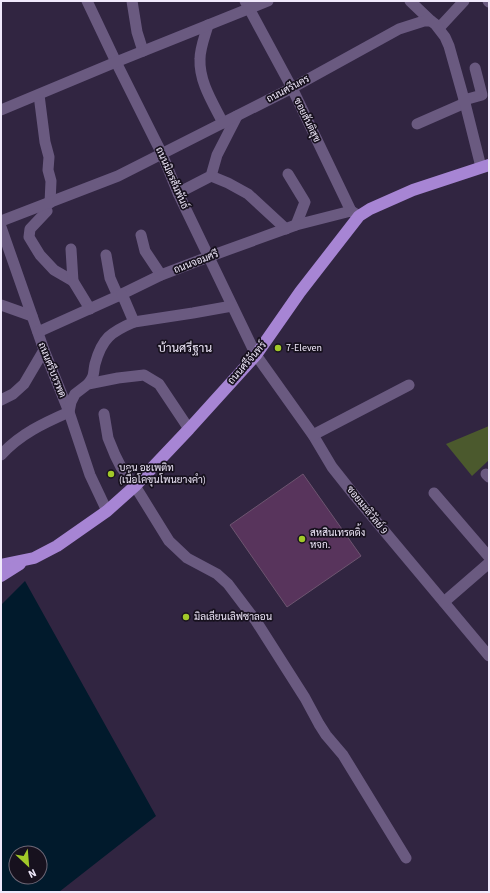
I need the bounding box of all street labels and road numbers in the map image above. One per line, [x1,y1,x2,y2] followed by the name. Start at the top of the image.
[264,72,312,106] street label: ถนนศรีนคร
[290,95,324,145] street label: ซอยสันติสุข
[152,144,193,212] street label: ถนนมิตรสัมพันธ์
[172,247,221,277] street label: ถนนจอมศรี
[224,338,270,387] street label: ถนนศรีจันทร์
[35,340,70,400] street label: ถนนศรีบรรพด
[343,482,392,537] street label: ซอยมะลิวัลย์ 9

